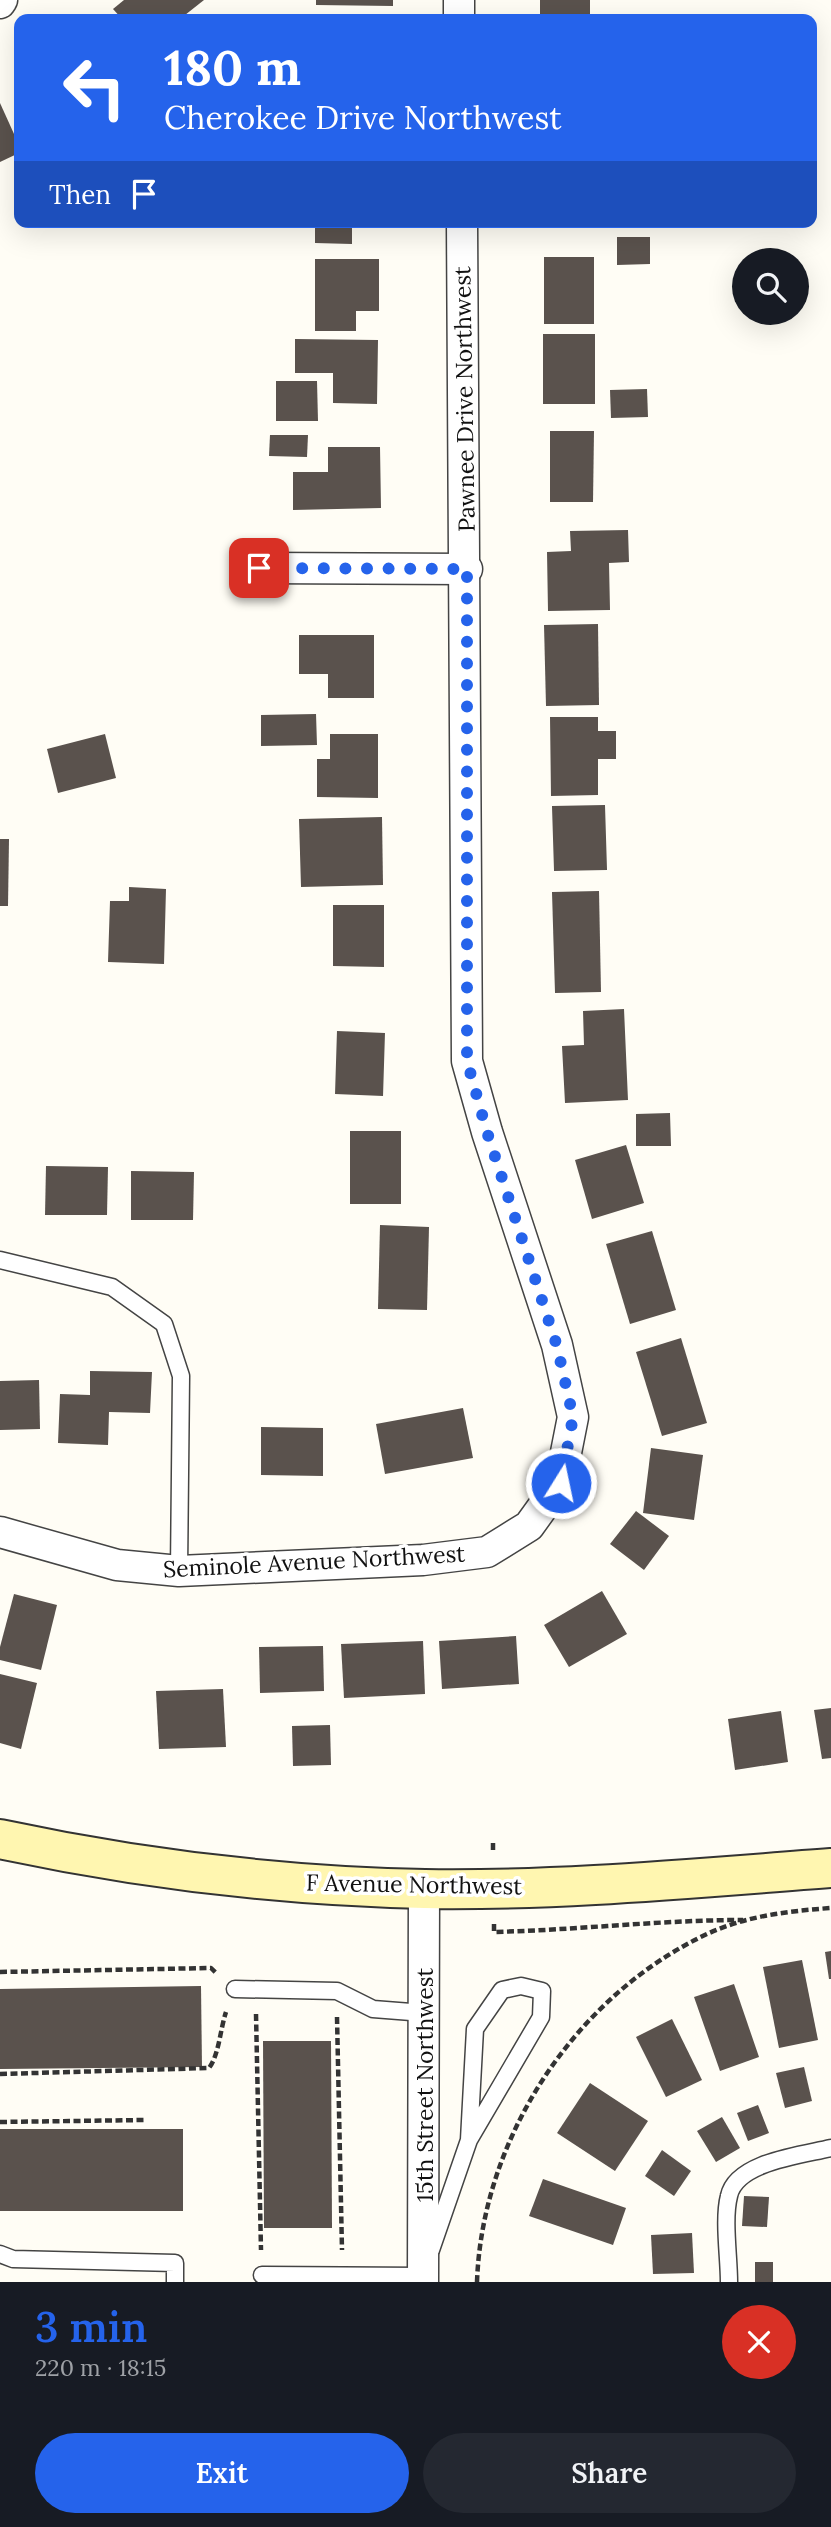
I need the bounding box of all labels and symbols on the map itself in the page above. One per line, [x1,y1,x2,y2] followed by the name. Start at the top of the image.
[447,266,481,532] street label: Pawnee Drive Northwest
[229,538,289,598] pin
[524,1446,598,1520] position arrow
[162,1539,466,1583] street label: Seminole Avenue Northwest
[306,1868,523,1900] street label: F Avenue Northwest
[410,1968,439,2202] street label: 15th Street Northwest

